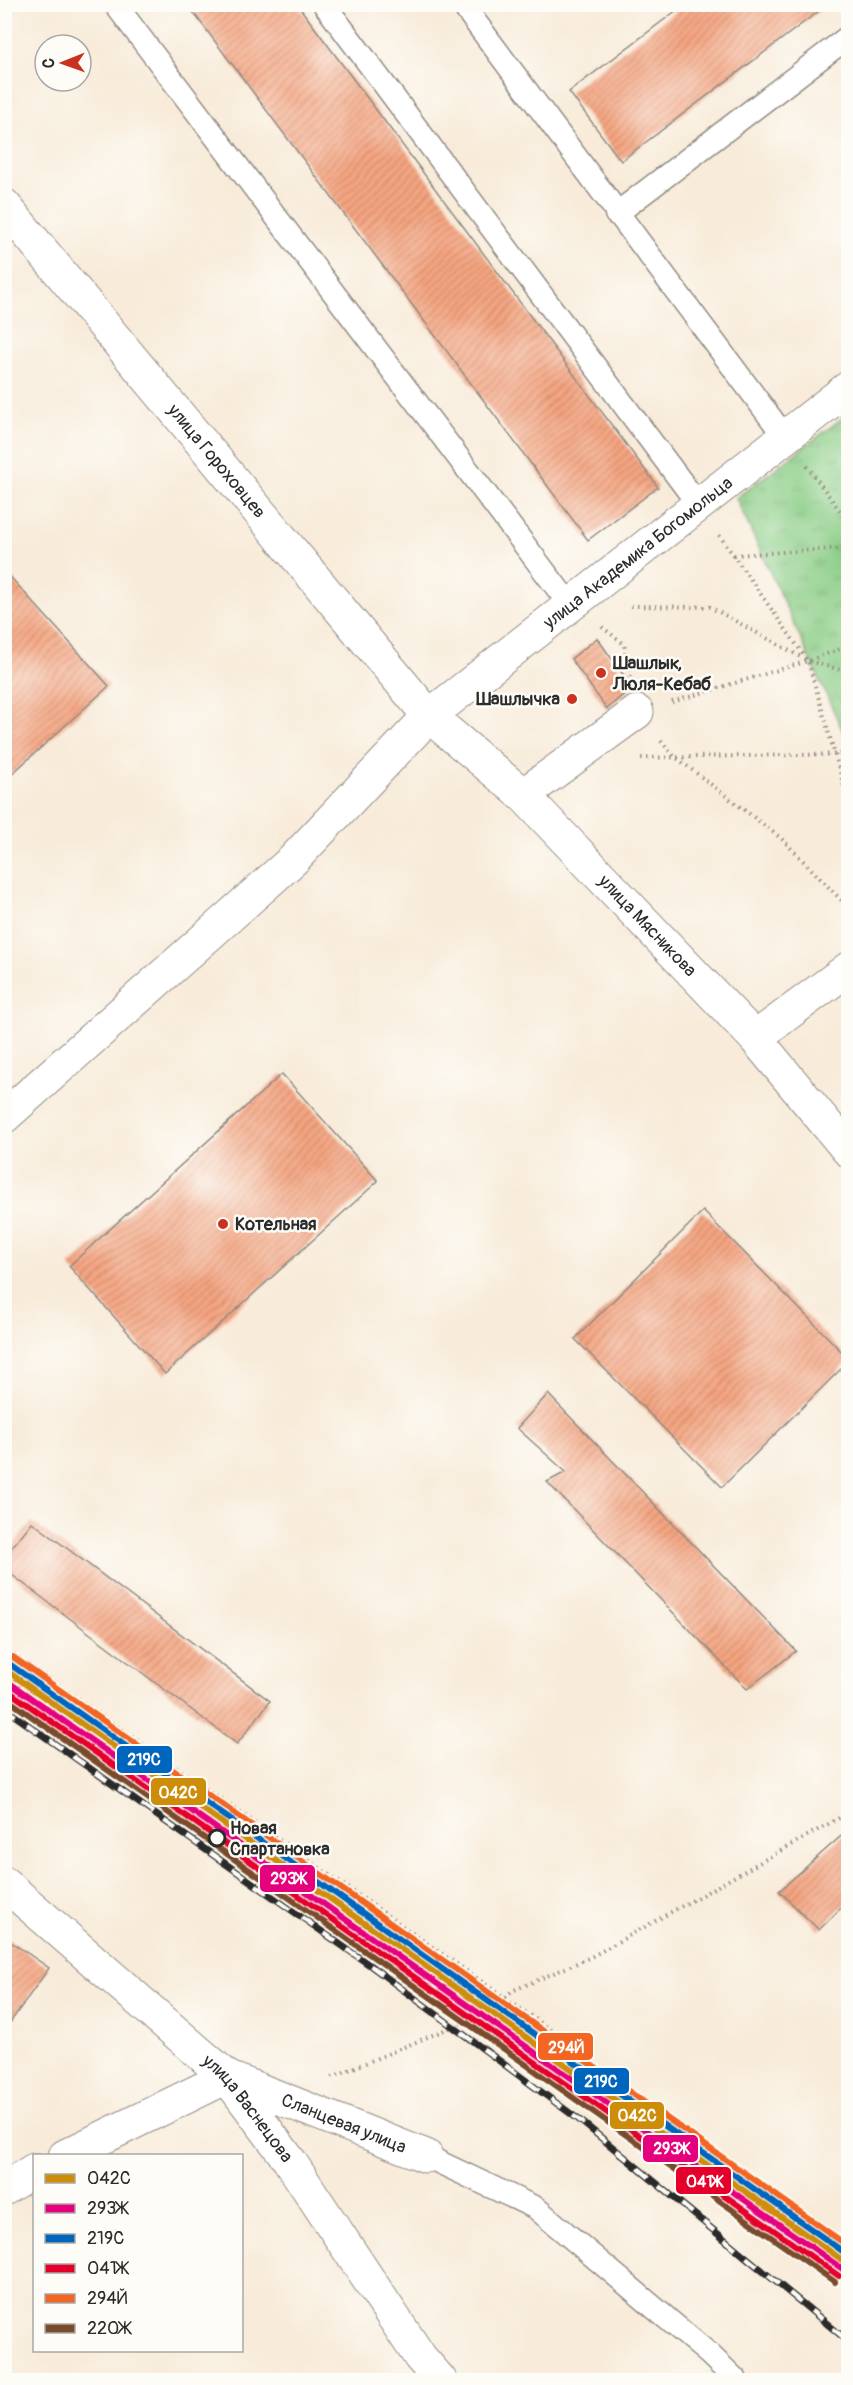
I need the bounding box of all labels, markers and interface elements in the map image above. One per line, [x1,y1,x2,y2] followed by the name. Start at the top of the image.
[33,33,93,93] north arrow
[39,58,59,68] text: С
[162,398,271,523] street label: улица Гороховцев
[538,471,737,634] street label: улица Академика Богомольца
[612,652,712,696] place label: Шашлык, Люля-Кебаб
[594,666,608,680] marker: Шашлык, Люля-Кебаб
[475,688,561,711] place label: Шашлычка
[565,692,579,706] marker: Шашлычка
[593,869,702,981] street label: улица Мясникова
[235,1213,316,1236] place label: Котельная
[216,1217,230,1231] marker: Котельная
[116,1745,173,1774] line badge: 219С
[127,1750,161,1770] text: 219С
[150,1777,207,1806] line badge: 042С
[158,1783,198,1803] text: 042С
[230,1817,330,1861] place label: Новая Спартановка
[208,1829,226,1847] marker: Новая Спартановка
[259,1864,316,1893] line badge: 293Ж
[270,1869,308,1889] text: 293Ж
[537,2032,594,2061] line badge: 294Й
[548,2038,584,2058] text: 294Й
[197,2049,298,2167] street label: улица Васнецова
[573,2067,630,2095] line badge: 219С
[584,2072,618,2092] text: 219С
[278,2088,410,2159] street label: Сланцевая улица
[609,2101,665,2130] line badge: 042С
[617,2106,657,2126] text: 042С
[642,2134,699,2163] line badge: 293Ж
[653,2139,691,2159] text: 293Ж
[33,2154,243,2352] legend
[675,2166,732,2195] line badge: 041Ж
[87,2167,131,2190] text: 042С
[686,2172,724,2192] text: 041Ж
[87,2197,129,2220] text: 293Ж
[87,2227,124,2250] text: 219С
[87,2257,130,2280] text: 041Ж
[87,2287,128,2310] text: 294Й
[87,2317,132,2340] text: 220Ж

